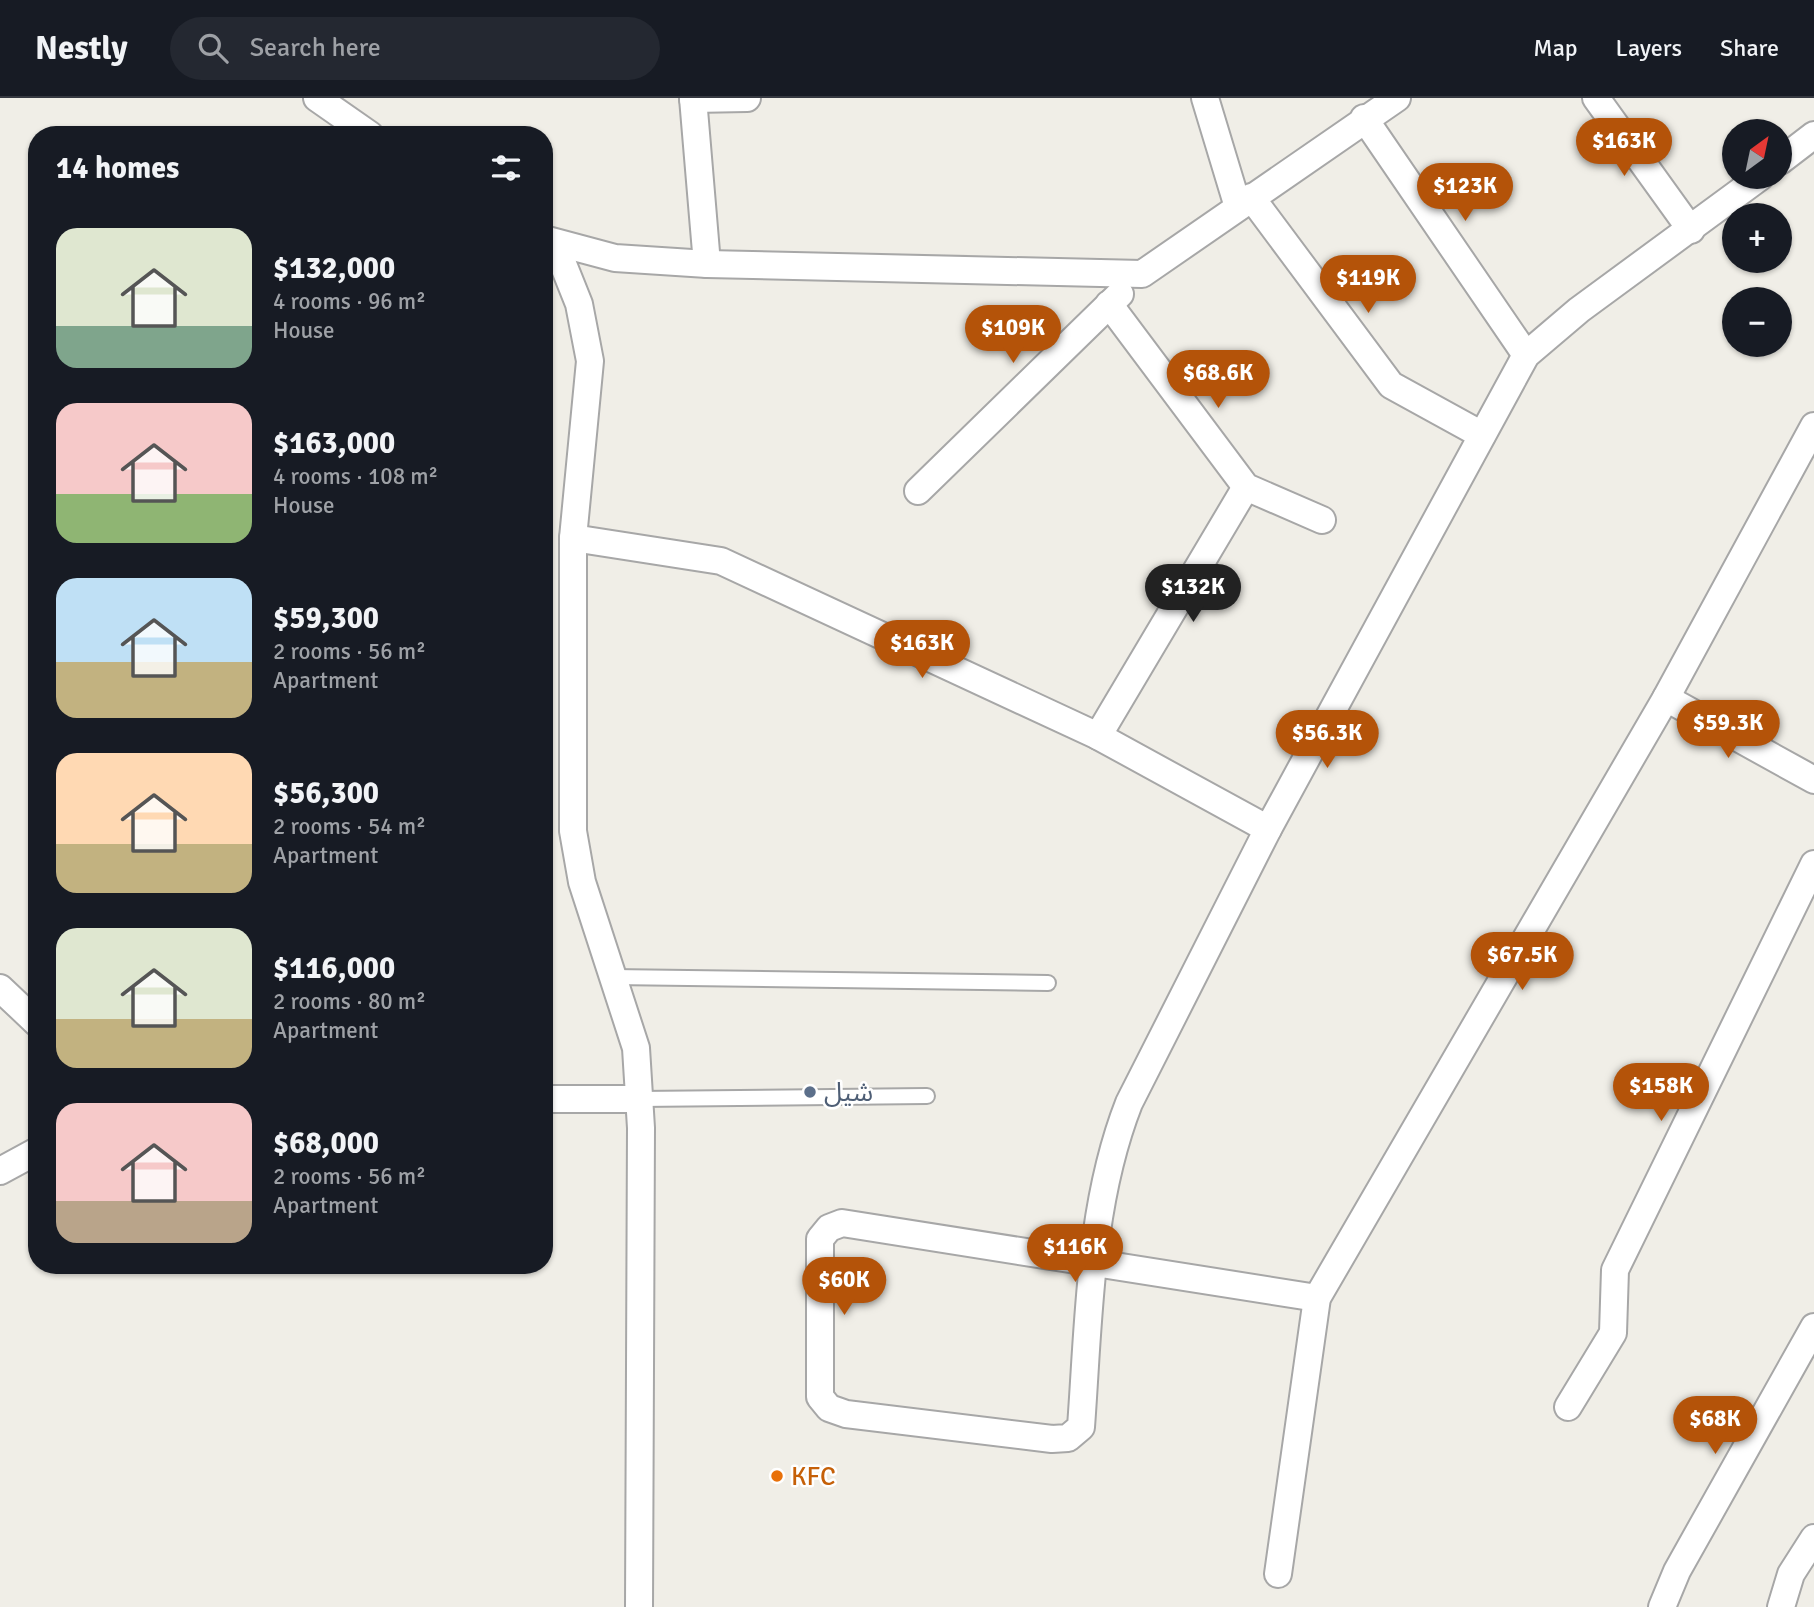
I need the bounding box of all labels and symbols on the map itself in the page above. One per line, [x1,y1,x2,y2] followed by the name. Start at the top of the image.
[1575,118,1673,178] pin: $163K
[1722,119,1792,189] north arrow
[1416,164,1514,223] pin: $123K
[1319,256,1417,315] pin: $119K
[964,306,1062,365] pin: $109K
[1161,350,1275,410] pin: $68.6K
[1144,564,1242,624] pin: $132K
[873,620,971,680] pin: $163K
[1671,700,1785,760] pin: $59.3K
[1270,710,1384,770] pin: $56.3K
[1465,932,1579,992] pin: $67.5K
[1612,1063,1710,1123] pin: $158K
[824,1077,873,1109] place label: شیل
[802,1084,818,1100] marker: شیل
[1026,1224,1124,1284] pin: $116K
[803,1258,885,1317] pin: $60K
[1674,1396,1756,1456] pin: $68K
[791,1461,836,1493] place label: KFC
[769,1468,785,1484] marker: KFC

